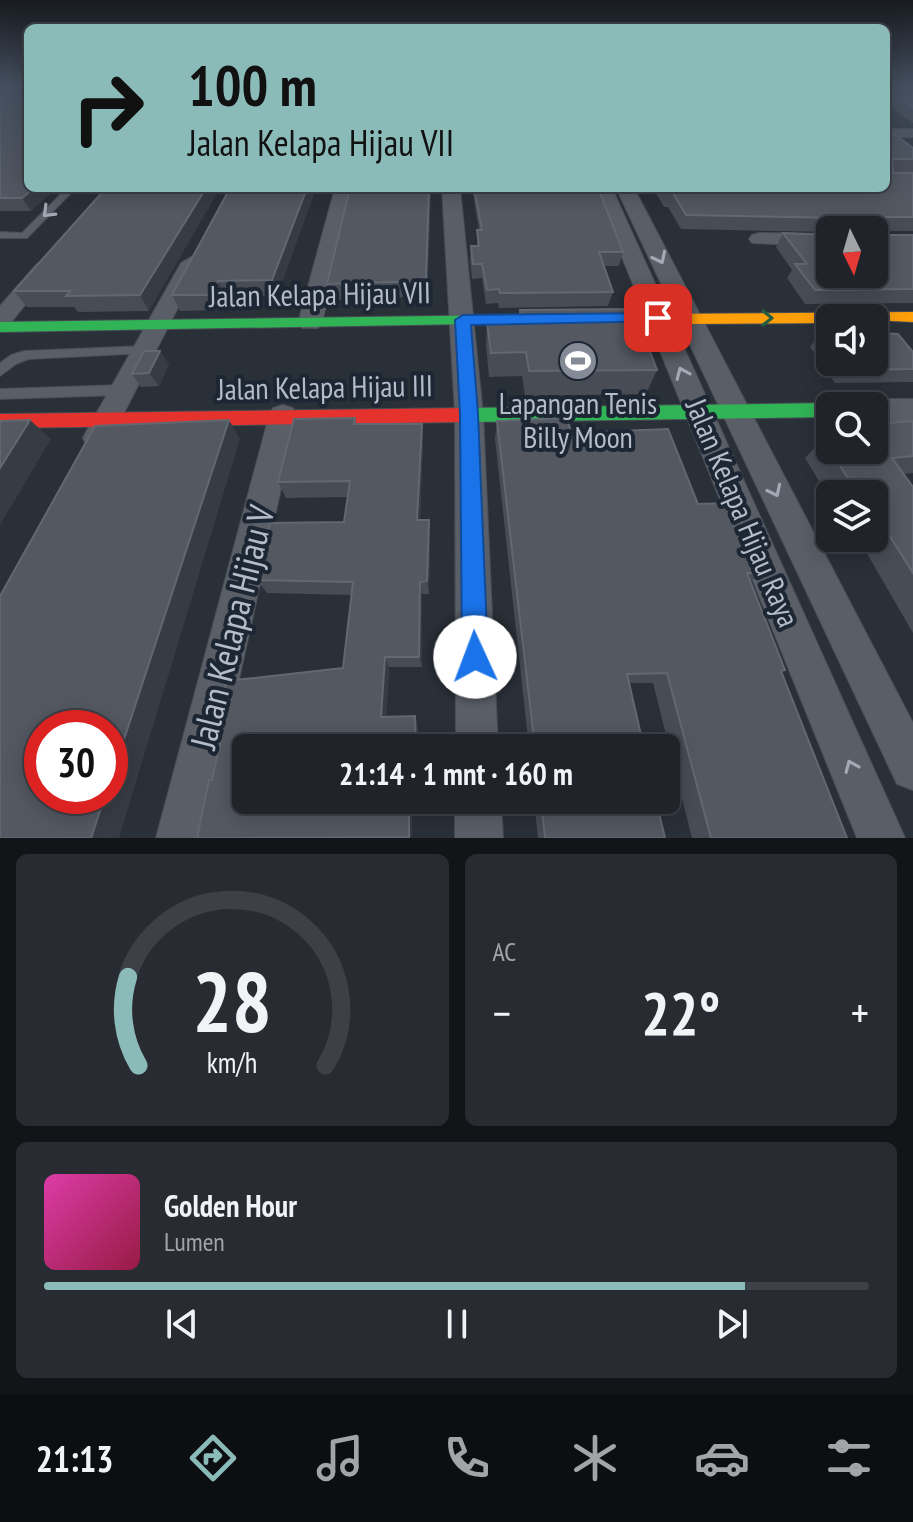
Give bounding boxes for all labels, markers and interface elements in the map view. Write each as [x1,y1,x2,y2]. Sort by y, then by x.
text: 100 m [188,49,317,121]
icon: right [56,56,160,160]
text: Jalan Kelapa Hijau VII [188,119,454,166]
one-way arrow [43,203,57,217]
north arrow [816,216,888,288]
map controls [816,216,888,552]
one-way arrow [650,249,665,264]
street label: Jalan Kelapa Hijau VII [208,272,431,315]
pin [624,284,692,352]
icon: arrive [636,296,680,340]
button: sound [816,304,888,376]
one-way arrow [761,309,774,327]
sports icon: Lapangan Tenis Billy Moon [557,340,599,382]
street label: Jalan Kelapa Hijau III [216,365,433,408]
one-way arrow [676,367,692,381]
place label: Lapangan Tenis Billy Moon [499,383,657,456]
street label: Jalan Kelapa Hijau Raya [677,391,809,632]
button: search [816,392,888,464]
button: layers [816,480,888,552]
one-way arrow [766,482,781,497]
street label: Jalan Kelapa Hijau V [178,500,285,754]
position arrow [433,615,517,699]
speed limit sign: 30 [24,710,128,814]
text: 21:14 · 1 mnt · 160 m [339,754,573,793]
one-way arrow [844,760,860,774]
text: AC [493,935,516,968]
text: 28 [192,947,272,1055]
text: 22° [641,974,720,1052]
text: − [493,984,511,1041]
text: + [851,984,869,1041]
text: km/h [207,1044,258,1081]
text: Golden Hour [164,1186,297,1225]
text: Lumen [164,1225,225,1258]
icon: previous [160,1302,204,1346]
icon: pause [435,1302,479,1346]
icon: next [710,1302,754,1346]
icon: directions [185,1430,241,1486]
icon: music [312,1430,368,1486]
icon: phone [439,1430,495,1486]
icon: climate [567,1430,623,1486]
icon: car [694,1430,750,1486]
icon: filters [821,1430,877,1486]
text: 21:13 [36,1435,114,1482]

